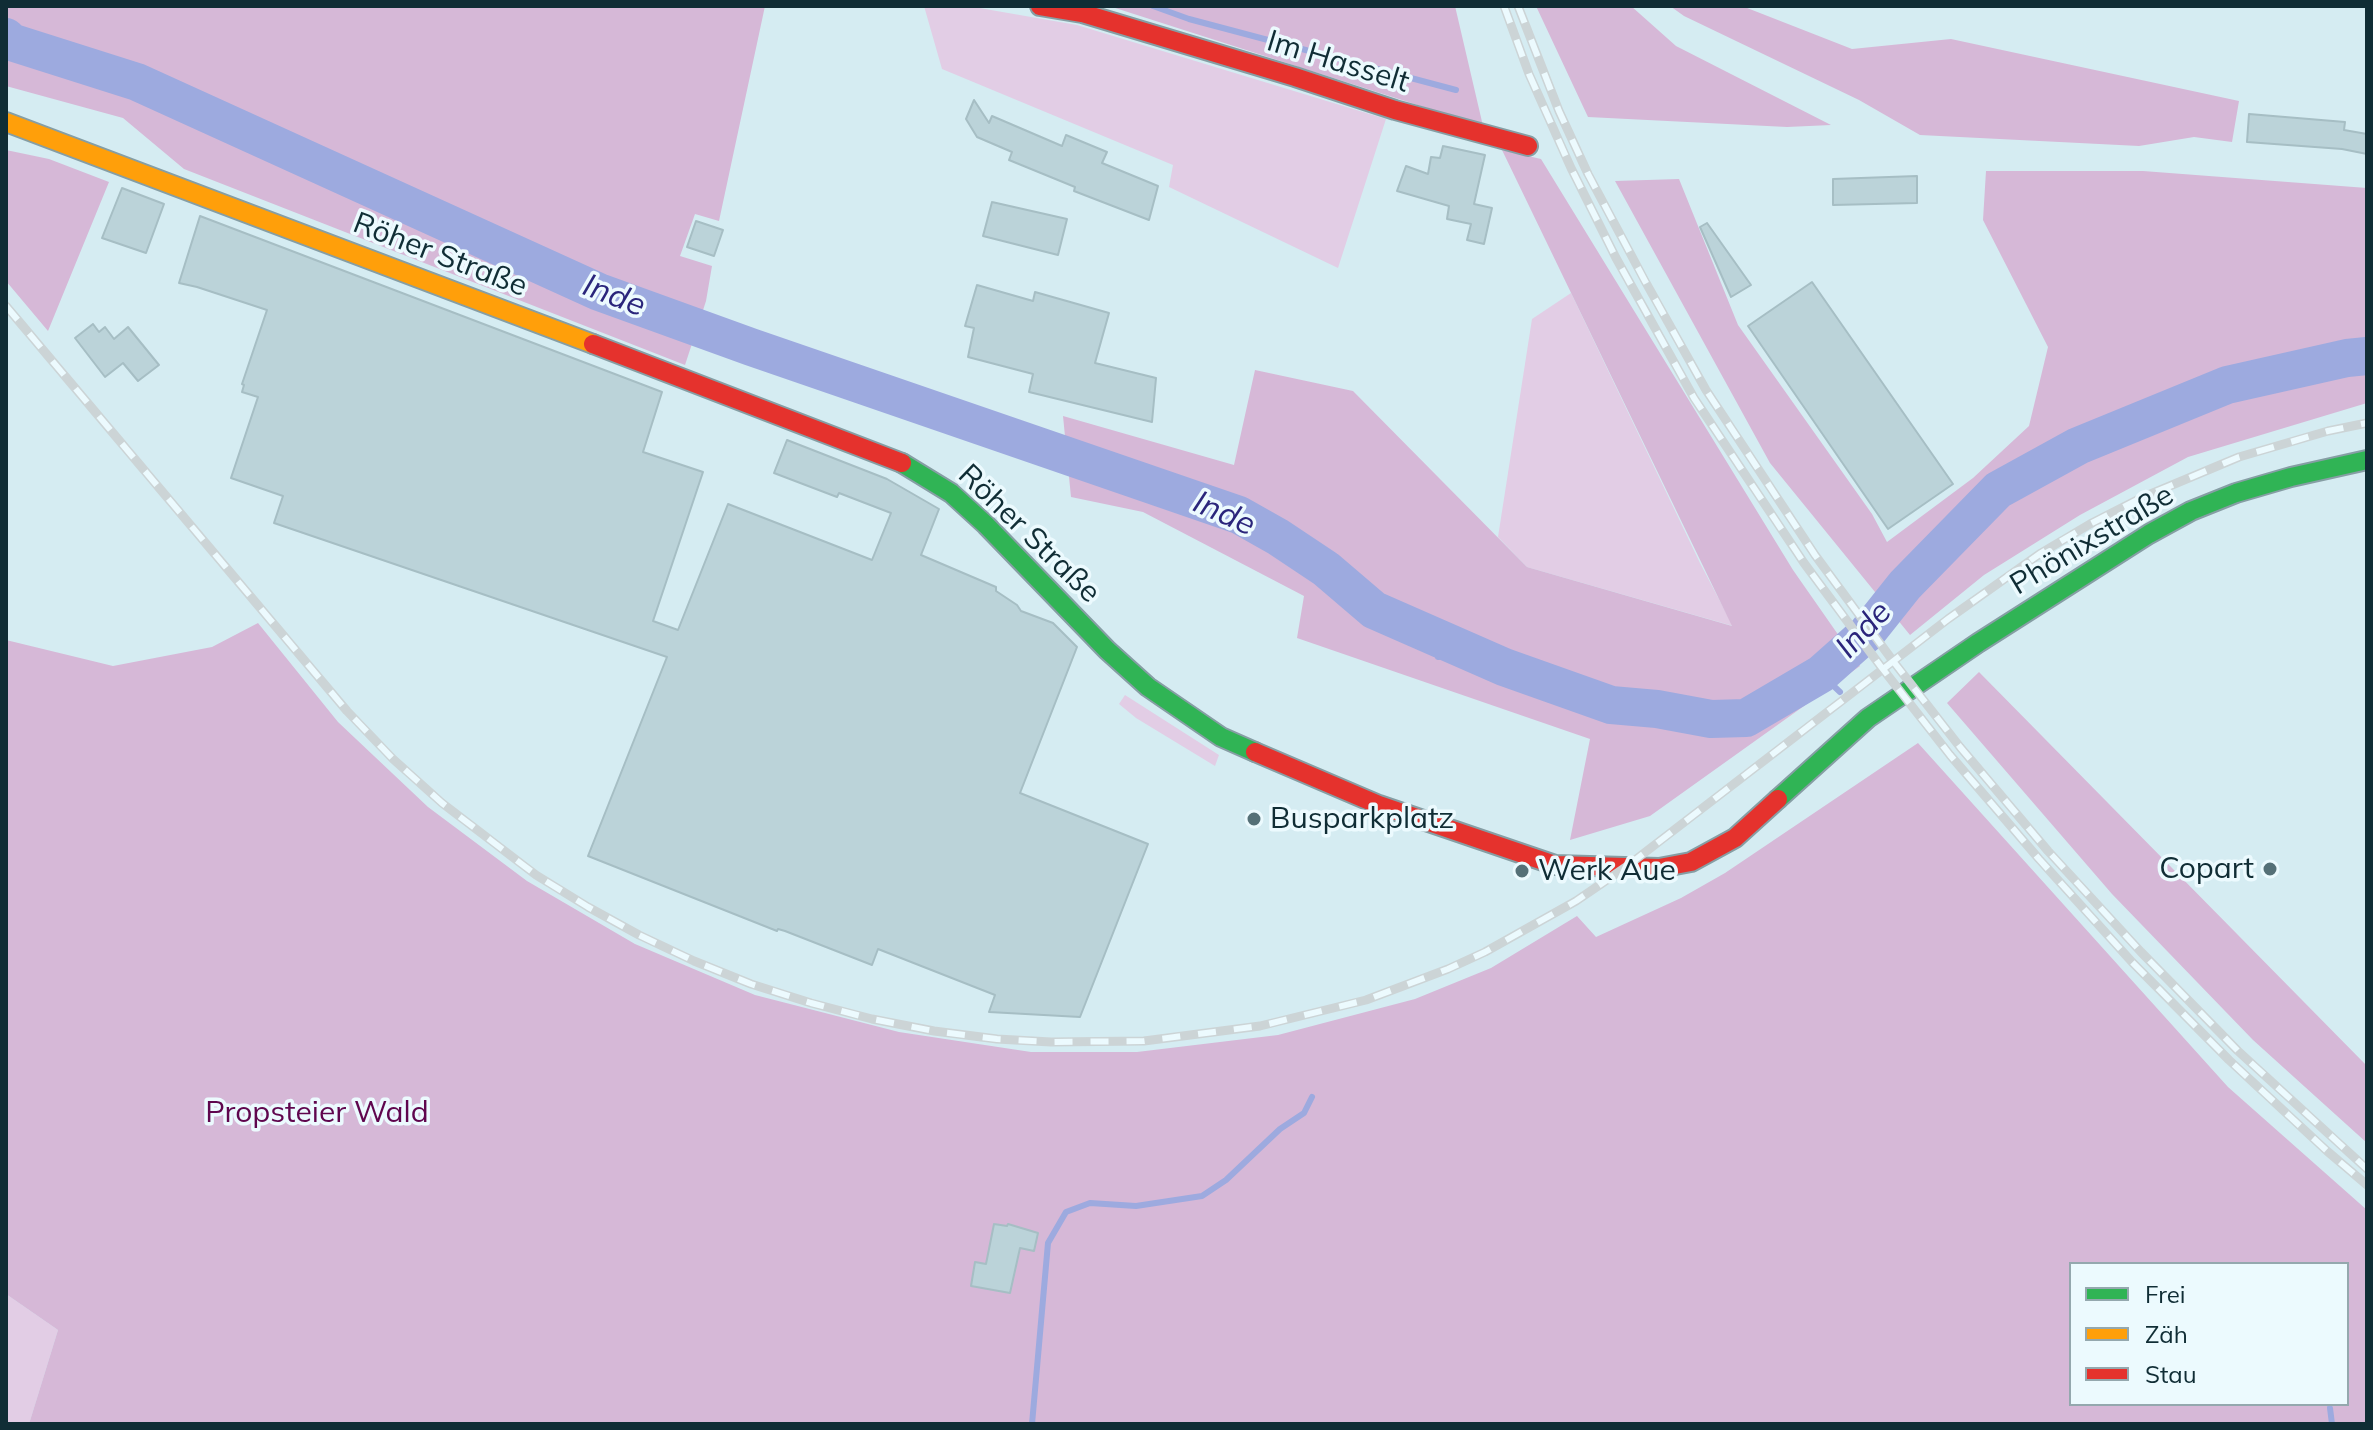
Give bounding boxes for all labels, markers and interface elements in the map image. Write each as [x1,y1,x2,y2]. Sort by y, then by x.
street label: Im Hasselt [1263,23,1413,101]
street label: Röher Straße [348,205,532,305]
water label: Inde [577,267,651,325]
street label: Röher Straße [951,457,1107,611]
street label: Phönixstraße [2004,477,2180,603]
water label: Inde [1187,484,1261,544]
water label: Inde [1828,594,1900,666]
place label: Busparkplatz [1270,801,1454,837]
marker: Busparkplatz [1245,810,1263,828]
place label: Copart [2159,851,2254,887]
place label: Werk Aue [1538,853,1676,889]
marker: Copart [2261,860,2279,878]
marker: Werk Aue [1513,862,1531,880]
park label: Propsteier Wald [205,1095,429,1131]
legend [2069,1262,2349,1406]
text: Frei [2145,1279,2186,1309]
text: Zäh [2145,1319,2188,1349]
text: Stau [2145,1359,2197,1389]

